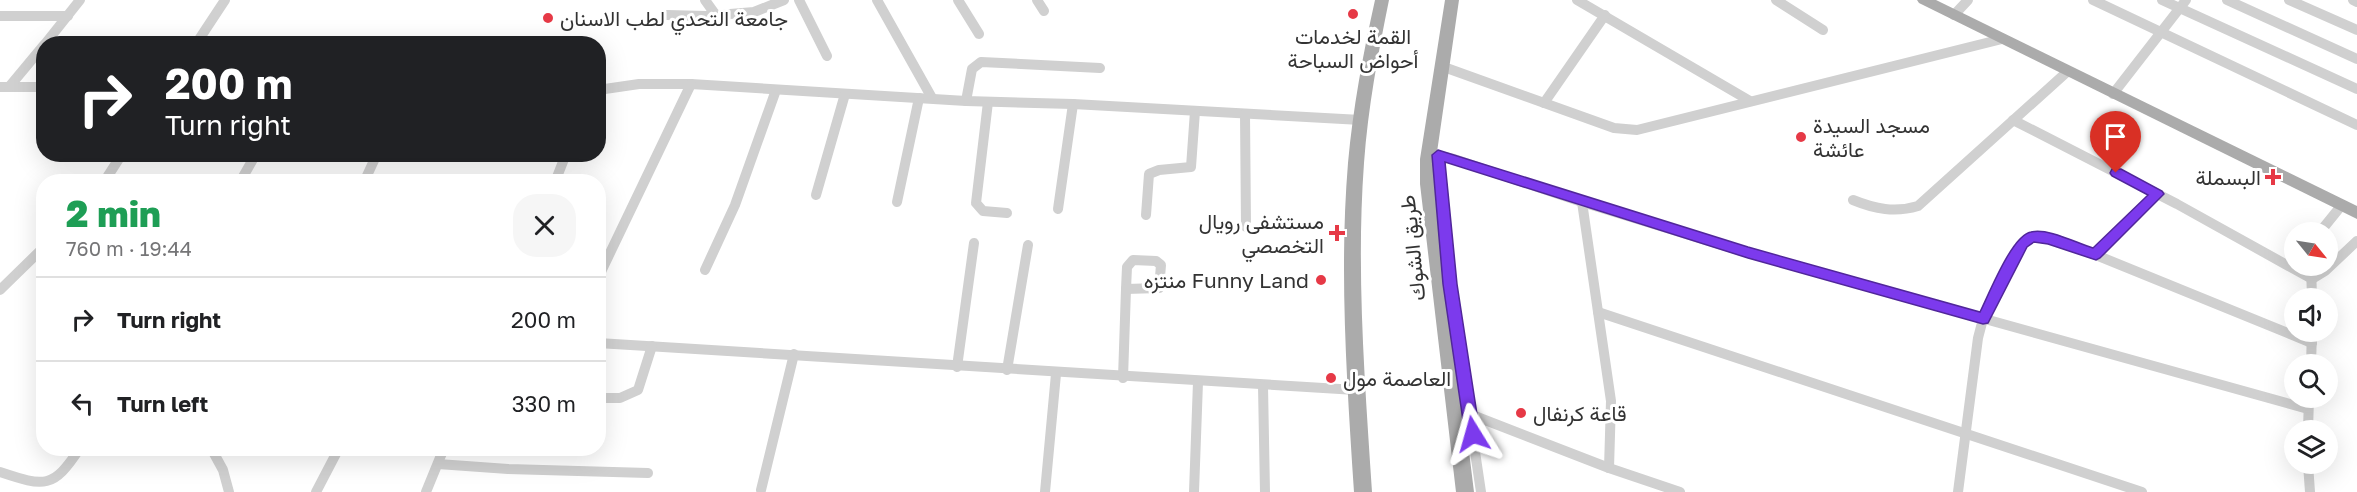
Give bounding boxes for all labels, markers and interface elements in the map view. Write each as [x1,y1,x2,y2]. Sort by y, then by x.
place label: جامعة التحدي لطب الاسنان [560,5,788,36]
marker: القمة لخدمات أحواض السباحة [1346,7,1360,21]
marker: جامعة التحدي لطب الاسنان [541,11,555,25]
place label: القمة لخدمات أحواض السباحة [1288,23,1419,74]
text: 200 m [165,58,292,108]
icon: right [66,60,144,138]
text: Turn right [165,109,291,141]
pin [2090,111,2141,173]
place label: مسجد السيدة عائشة [1813,112,1930,162]
icon: arrive [2099,120,2132,153]
marker: مسجد السيدة عائشة [1794,130,1808,144]
place label: البسملة [2195,164,2261,190]
marker: البسملة [2266,170,2280,184]
text: 2 min [66,192,161,235]
button: close [513,194,576,257]
street label: طريق الشوك [1394,194,1431,302]
place label: مستشفى رويال التخصصي [1199,208,1324,263]
north arrow [2284,222,2338,276]
map controls [2284,222,2338,474]
marker: مستشفى رويال التخصصي [1328,224,1346,242]
text: 760 m · 19:44 [66,236,192,260]
place label: منتزه Funny Land [1144,267,1309,294]
marker: منتزه Funny Land [1314,273,1328,287]
button: sound [2284,288,2338,342]
icon: right [66,303,99,336]
text: Turn right [117,306,221,333]
text: 200 m [511,306,576,333]
button: search [2284,354,2338,408]
place label: العاصمة مول [1343,365,1451,392]
marker: العاصمة مول [1324,371,1338,385]
icon: left [66,387,99,420]
text: Turn left [117,390,208,417]
text: 330 m [512,390,576,417]
place label: قاعة كرنفال [1533,400,1627,427]
position arrow [1441,402,1505,466]
marker: قاعة كرنفال [1514,406,1528,420]
button: layers [2284,420,2338,474]

